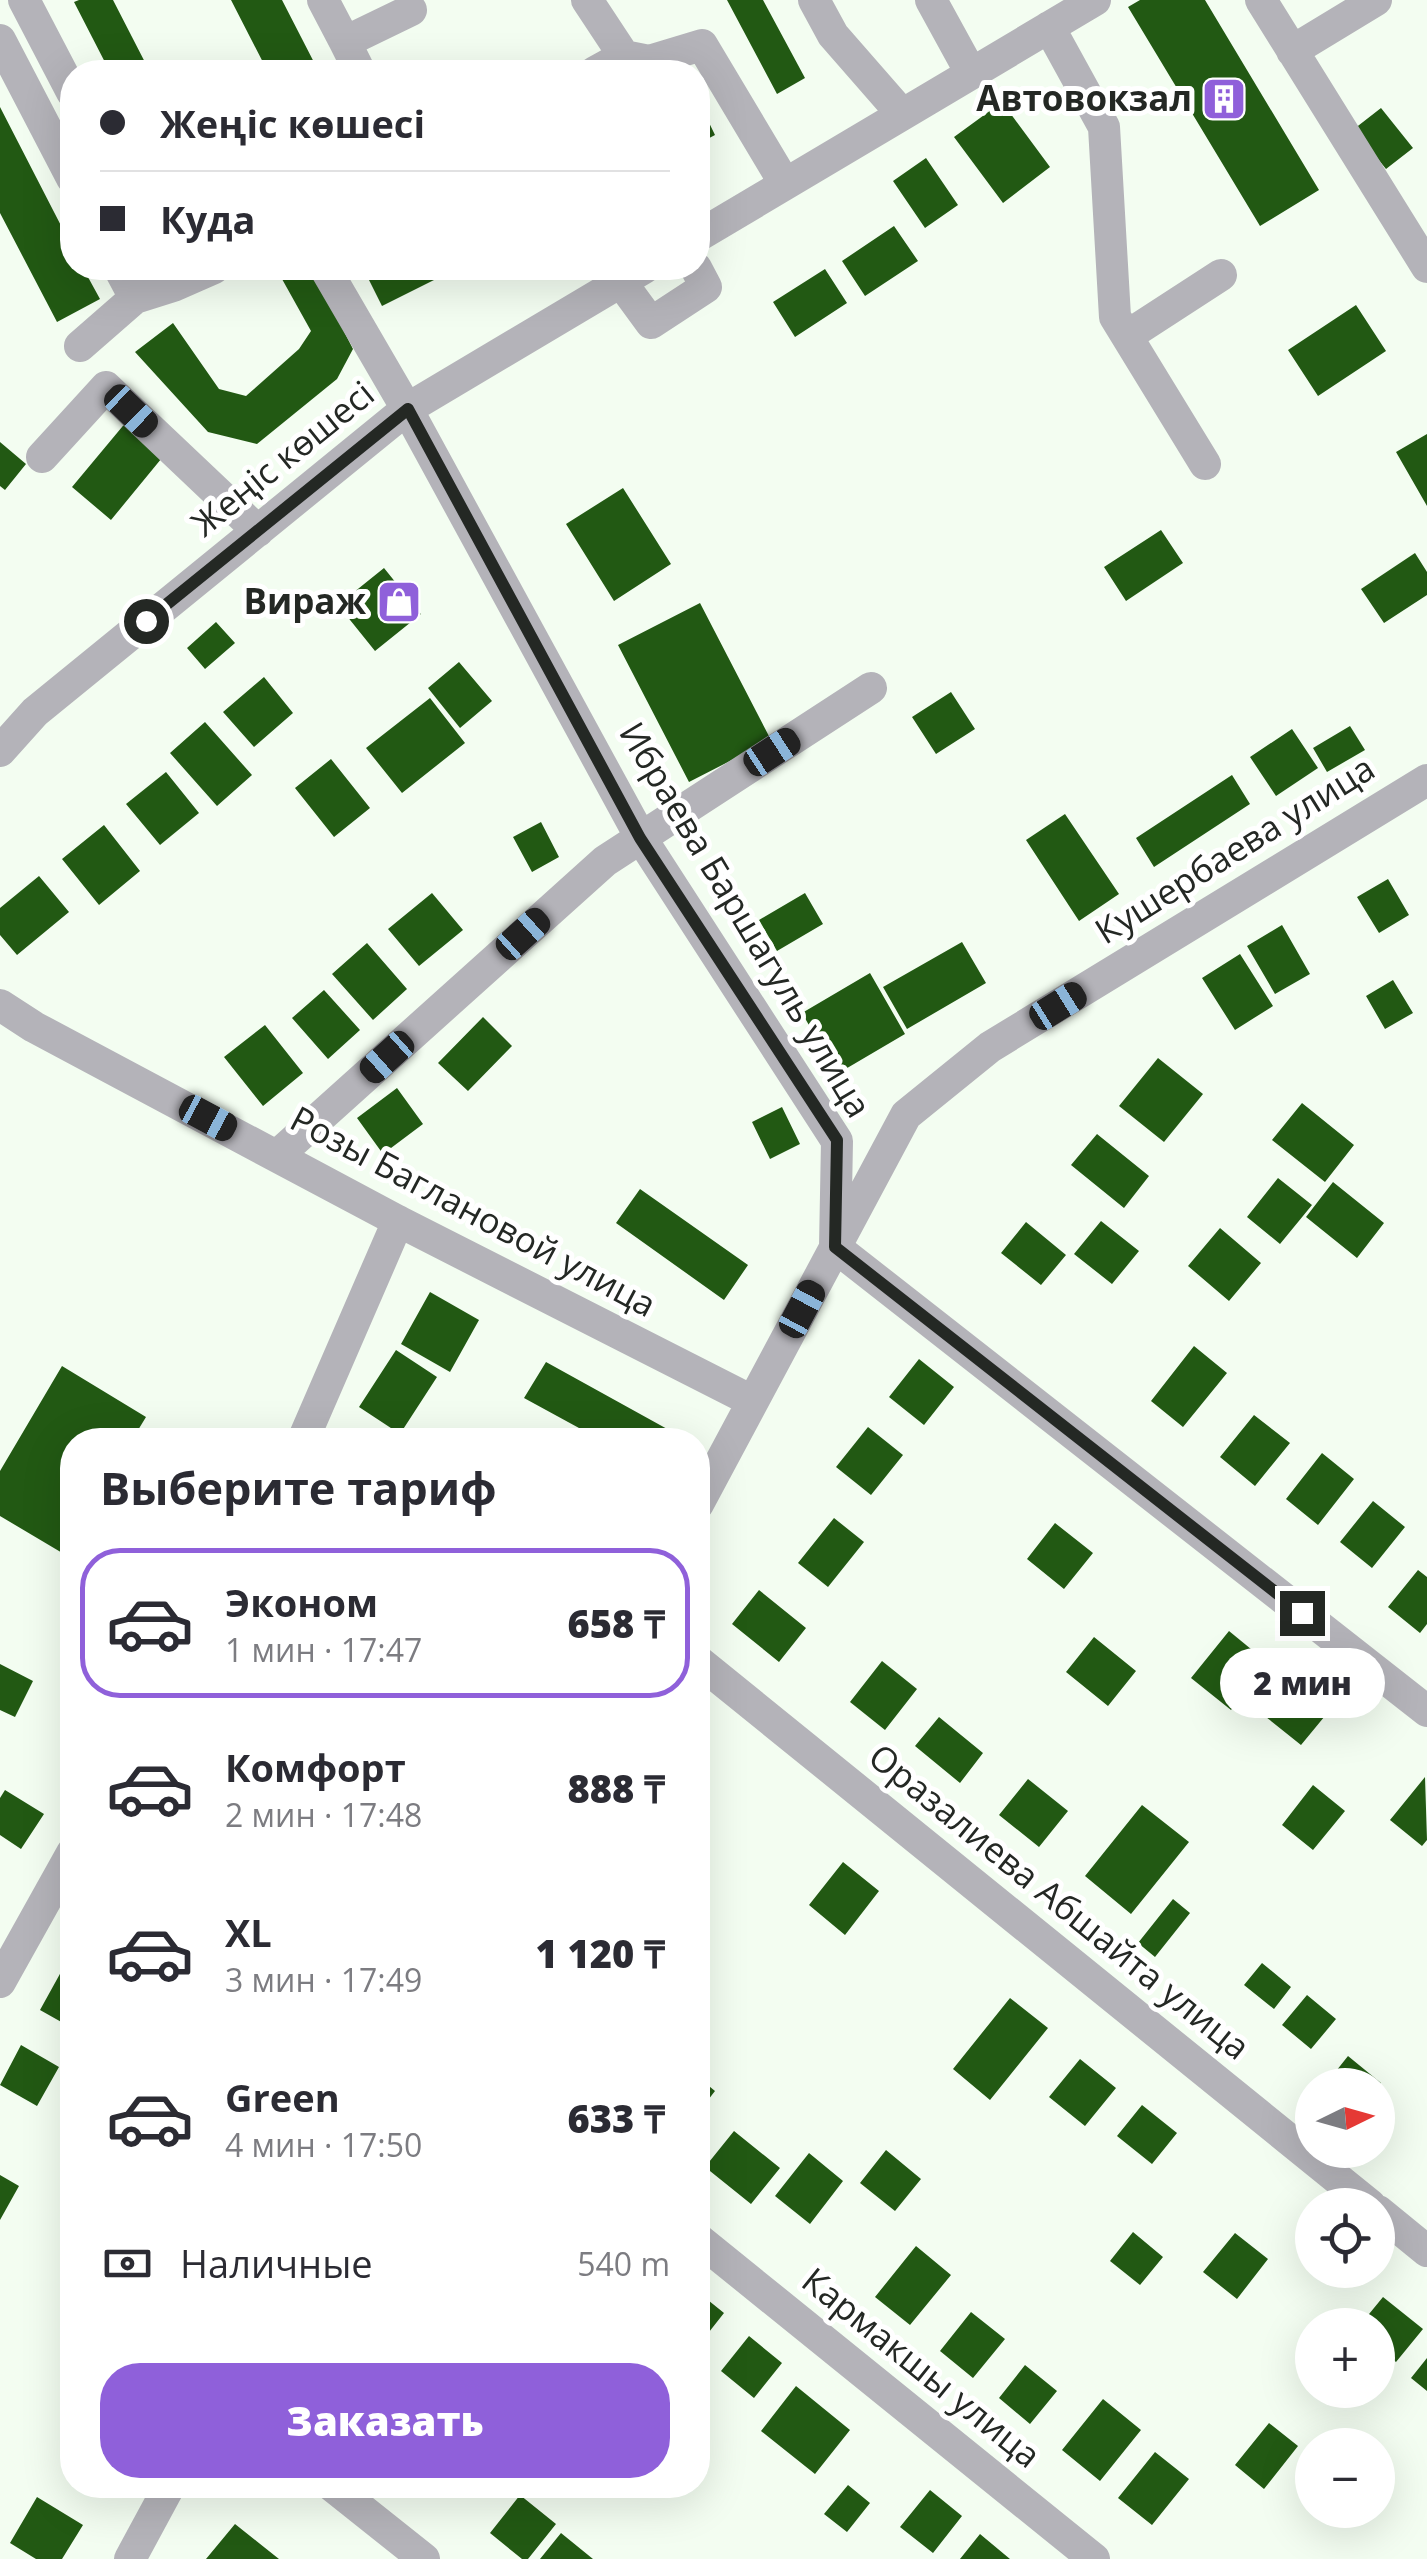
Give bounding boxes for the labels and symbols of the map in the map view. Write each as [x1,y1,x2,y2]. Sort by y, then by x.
place label: Автовокзал [976,74,1192,121]
building icon: Автовокзал [1201,76,1247,122]
street label: Жеңіс көшесі [181,370,383,546]
car [99,379,163,443]
place label: Вираж [243,577,366,624]
shop icon: Вираж [376,579,422,625]
route start [124,599,169,644]
street label: Ибраева Баршагуль улица [609,713,883,1125]
car [739,723,805,781]
street label: Кушербаева улица [1086,744,1383,954]
car [491,903,555,965]
car [1025,977,1091,1035]
car [355,1026,419,1088]
car [174,1091,242,1145]
street label: Розы Баглановой улица [283,1094,665,1327]
car [775,1275,829,1343]
route end [1280,1591,1325,1636]
callout: 2 мин [1220,1648,1384,1718]
street label: Оразалиева Абшайта улица [860,1732,1260,2069]
north arrow [1295,2068,1395,2168]
street label: Кармакшы улица [793,2256,1051,2478]

